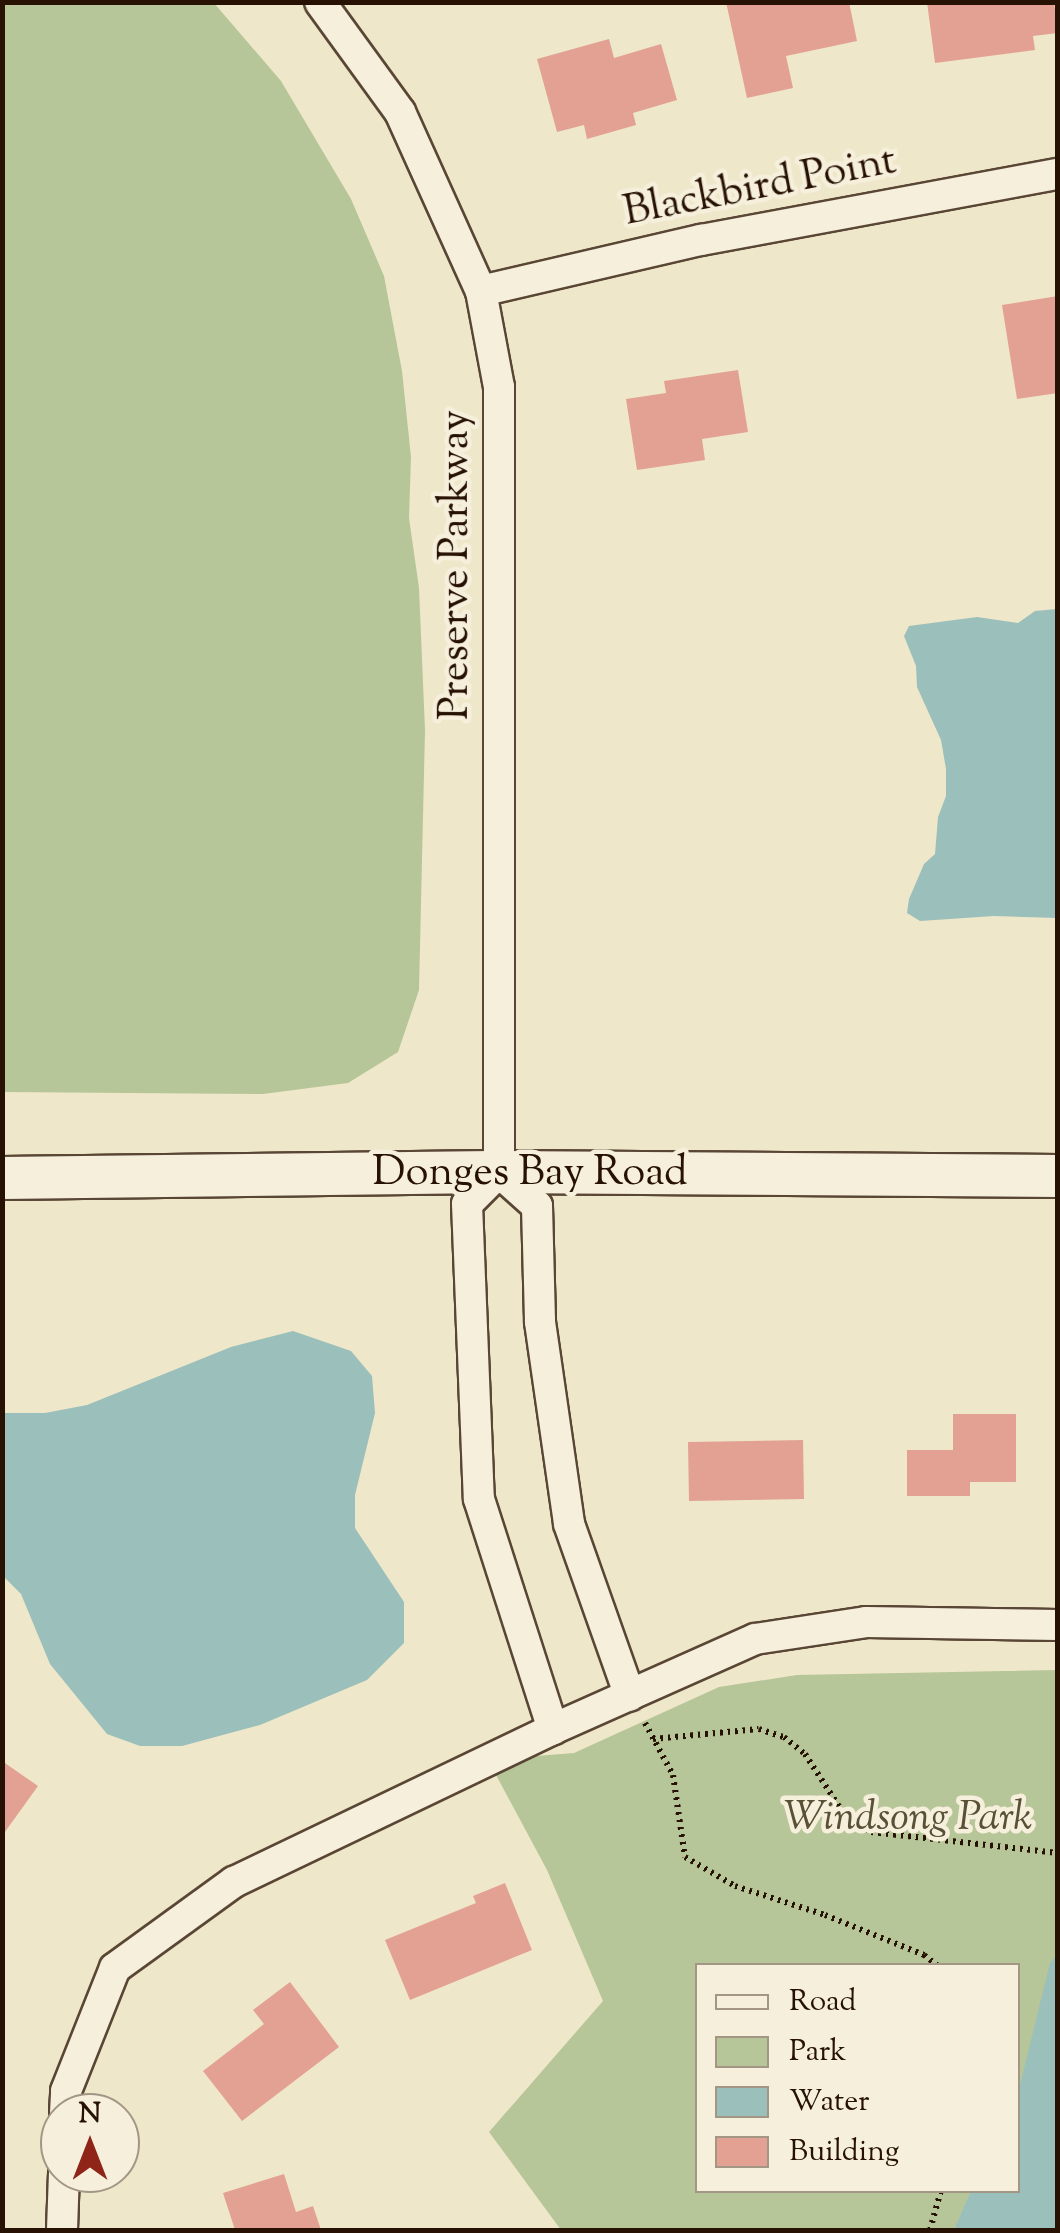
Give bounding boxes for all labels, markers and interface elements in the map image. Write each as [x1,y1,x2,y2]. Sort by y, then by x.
street label: Blackbird Point [619,137,901,239]
street label: Preserve Parkway [432,410,482,720]
street label: Donges Bay Road [372,1149,688,1199]
park label: Windsong Park [784,1794,1032,1844]
legend [695,1963,1020,2193]
text: Road [789,1981,856,2024]
text: Park [789,2031,846,2074]
text: Water [789,2081,870,2124]
north arrow [40,2093,140,2193]
text: N [79,2095,101,2135]
text: Building [789,2131,899,2174]

